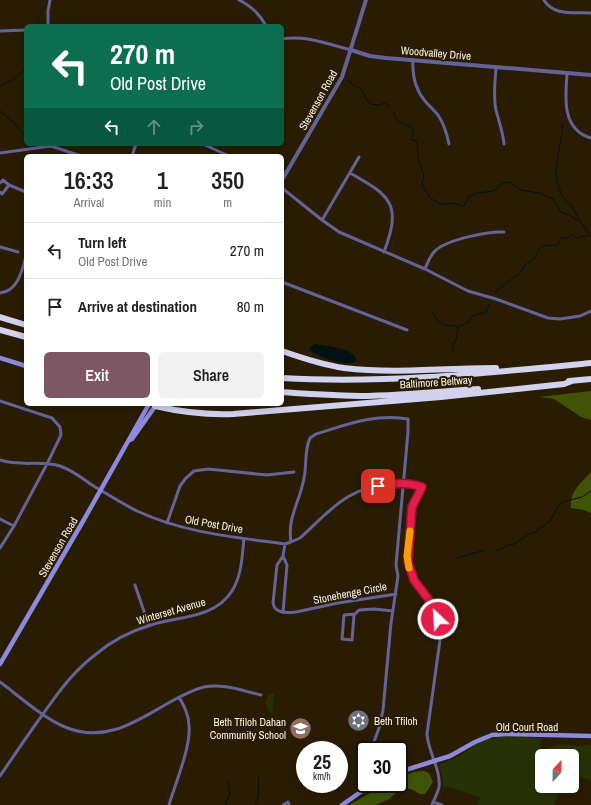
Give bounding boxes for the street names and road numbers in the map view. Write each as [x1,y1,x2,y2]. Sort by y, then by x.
street label: Woodvalley Drive [400,43,472,63]
street label: Stevenson Road [296,67,340,133]
street label: Baltimore Beltway [399,372,473,392]
street label: Old Post Drive [184,512,244,536]
street label: Stevenson Road [35,515,81,579]
street label: Stonehenge Circle [312,579,388,607]
street label: Winterset Avenue [135,594,207,628]
street label: Old Court Road [496,720,558,734]

